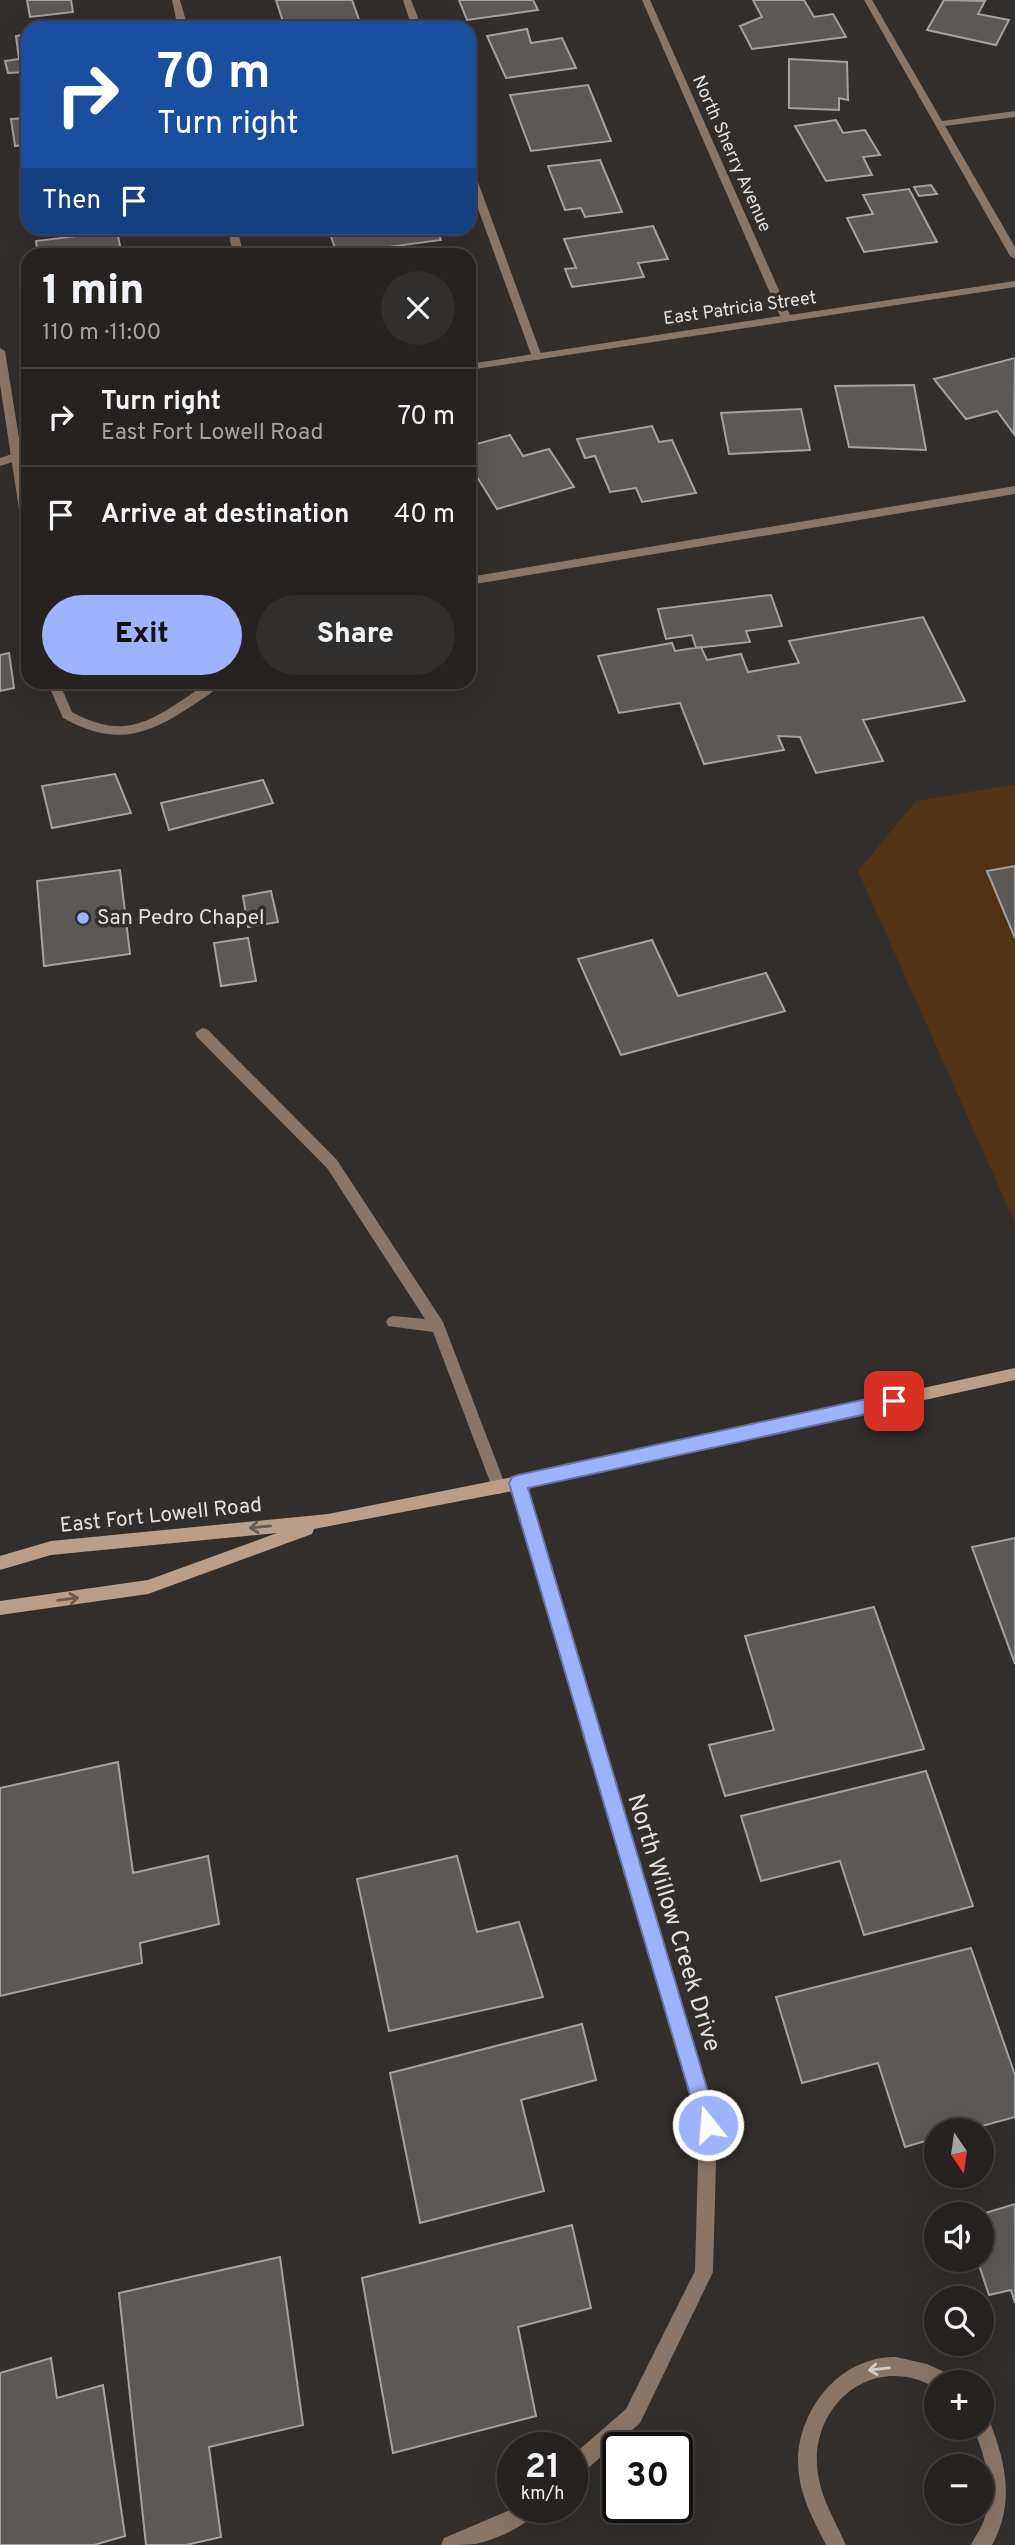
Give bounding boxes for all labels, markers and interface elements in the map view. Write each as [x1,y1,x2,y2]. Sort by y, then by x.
text: 70 m [157,44,271,106]
icon: right [42,49,133,140]
street label: North Sherry Avenue [686,72,776,236]
text: Turn right [157,105,299,145]
icon: arrive [115,182,153,220]
text: Then [42,185,101,218]
text: 1 min [42,266,145,319]
button: close [381,271,455,345]
street label: East Patricia Street [662,287,818,331]
text: 110 m · 11:00 [42,319,161,348]
text: Turn right [101,386,221,419]
icon: right [42,398,80,436]
text: 70 m [397,401,455,434]
text: East Fort Lowell Road [101,419,323,448]
icon: arrive [42,496,80,534]
text: Arrive at destination [101,499,349,532]
text: 40 m [394,499,455,532]
button: Exit [42,595,242,675]
button: Share [256,595,455,675]
place label: San Pedro Chapel [97,905,265,932]
marker: San Pedro Chapel [75,910,91,926]
pin [864,1371,924,1431]
icon: arrive [875,1382,913,1420]
street label: East Fort Lowell Road [59,1492,263,1540]
one-way arrow [249,1521,271,1534]
one-way arrow [56,1592,78,1605]
street label: North Willow Creek Drive [620,1791,726,2055]
position arrow [671,2088,745,2162]
north arrow [924,2118,994,2188]
map controls [924,2118,994,2524]
button: sound [924,2202,994,2272]
button: search [924,2286,994,2356]
one-way arrow [868,2363,891,2376]
button: + [924,2370,994,2440]
speed limit sign: 30 [602,2432,693,2523]
text: 21 [525,2446,560,2490]
button: − [924,2454,994,2524]
text: km/h [521,2483,564,2506]

